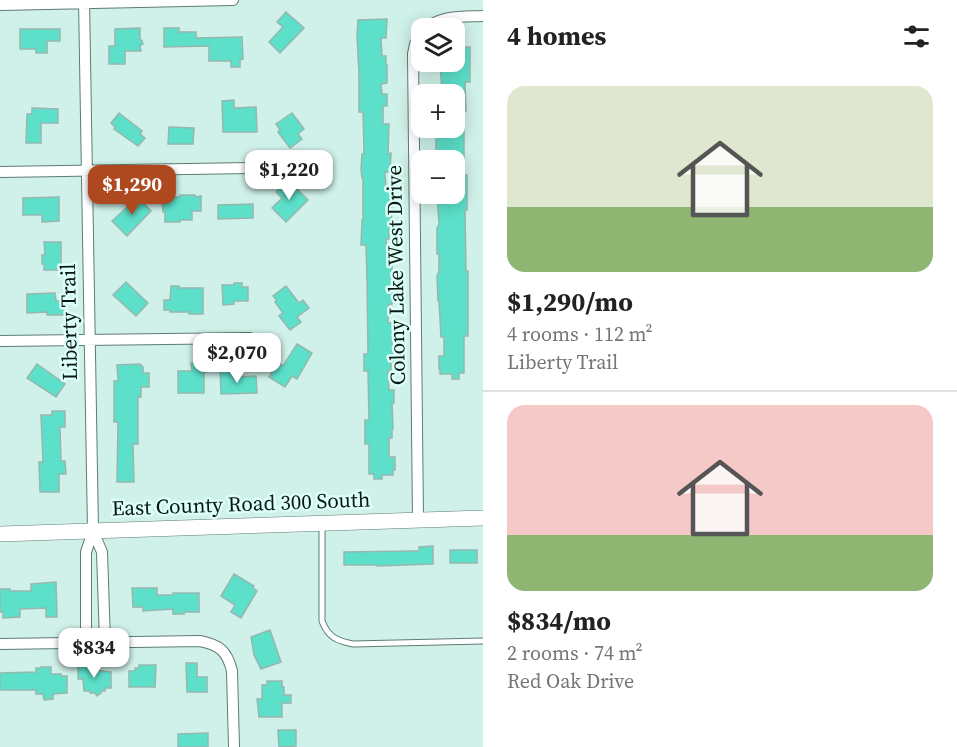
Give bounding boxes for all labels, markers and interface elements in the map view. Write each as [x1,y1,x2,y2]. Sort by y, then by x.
map controls [411,18,465,204]
button: layers [411,18,465,72]
text: 4 homes [507,18,606,54]
icon: filters [900,20,933,53]
button: + [411,84,465,138]
icon: home [666,125,774,233]
pin: $1,220 [240,150,338,201]
button: − [411,150,465,204]
text: $1,220 [259,155,319,183]
pin: $1,290 [83,165,181,216]
street label: Colony Lake West Drive [379,165,412,385]
text: $1,290 [102,170,162,198]
street label: Liberty Trail [53,263,84,381]
text: $1,290/mo [507,284,633,320]
text: 4 rooms · 112 m² [507,320,653,348]
pin: $2,070 [188,333,286,384]
text: $2,070 [207,338,267,366]
text: Liberty Trail [507,348,618,376]
icon: home [666,444,774,552]
street label: East County Road 300 South [111,484,371,523]
text: $834/mo [507,603,611,639]
pin: $834 [58,628,130,679]
text: $834 [72,633,116,661]
text: 2 rooms · 74 m² [507,639,643,667]
text: Red Oak Drive [507,667,634,695]

